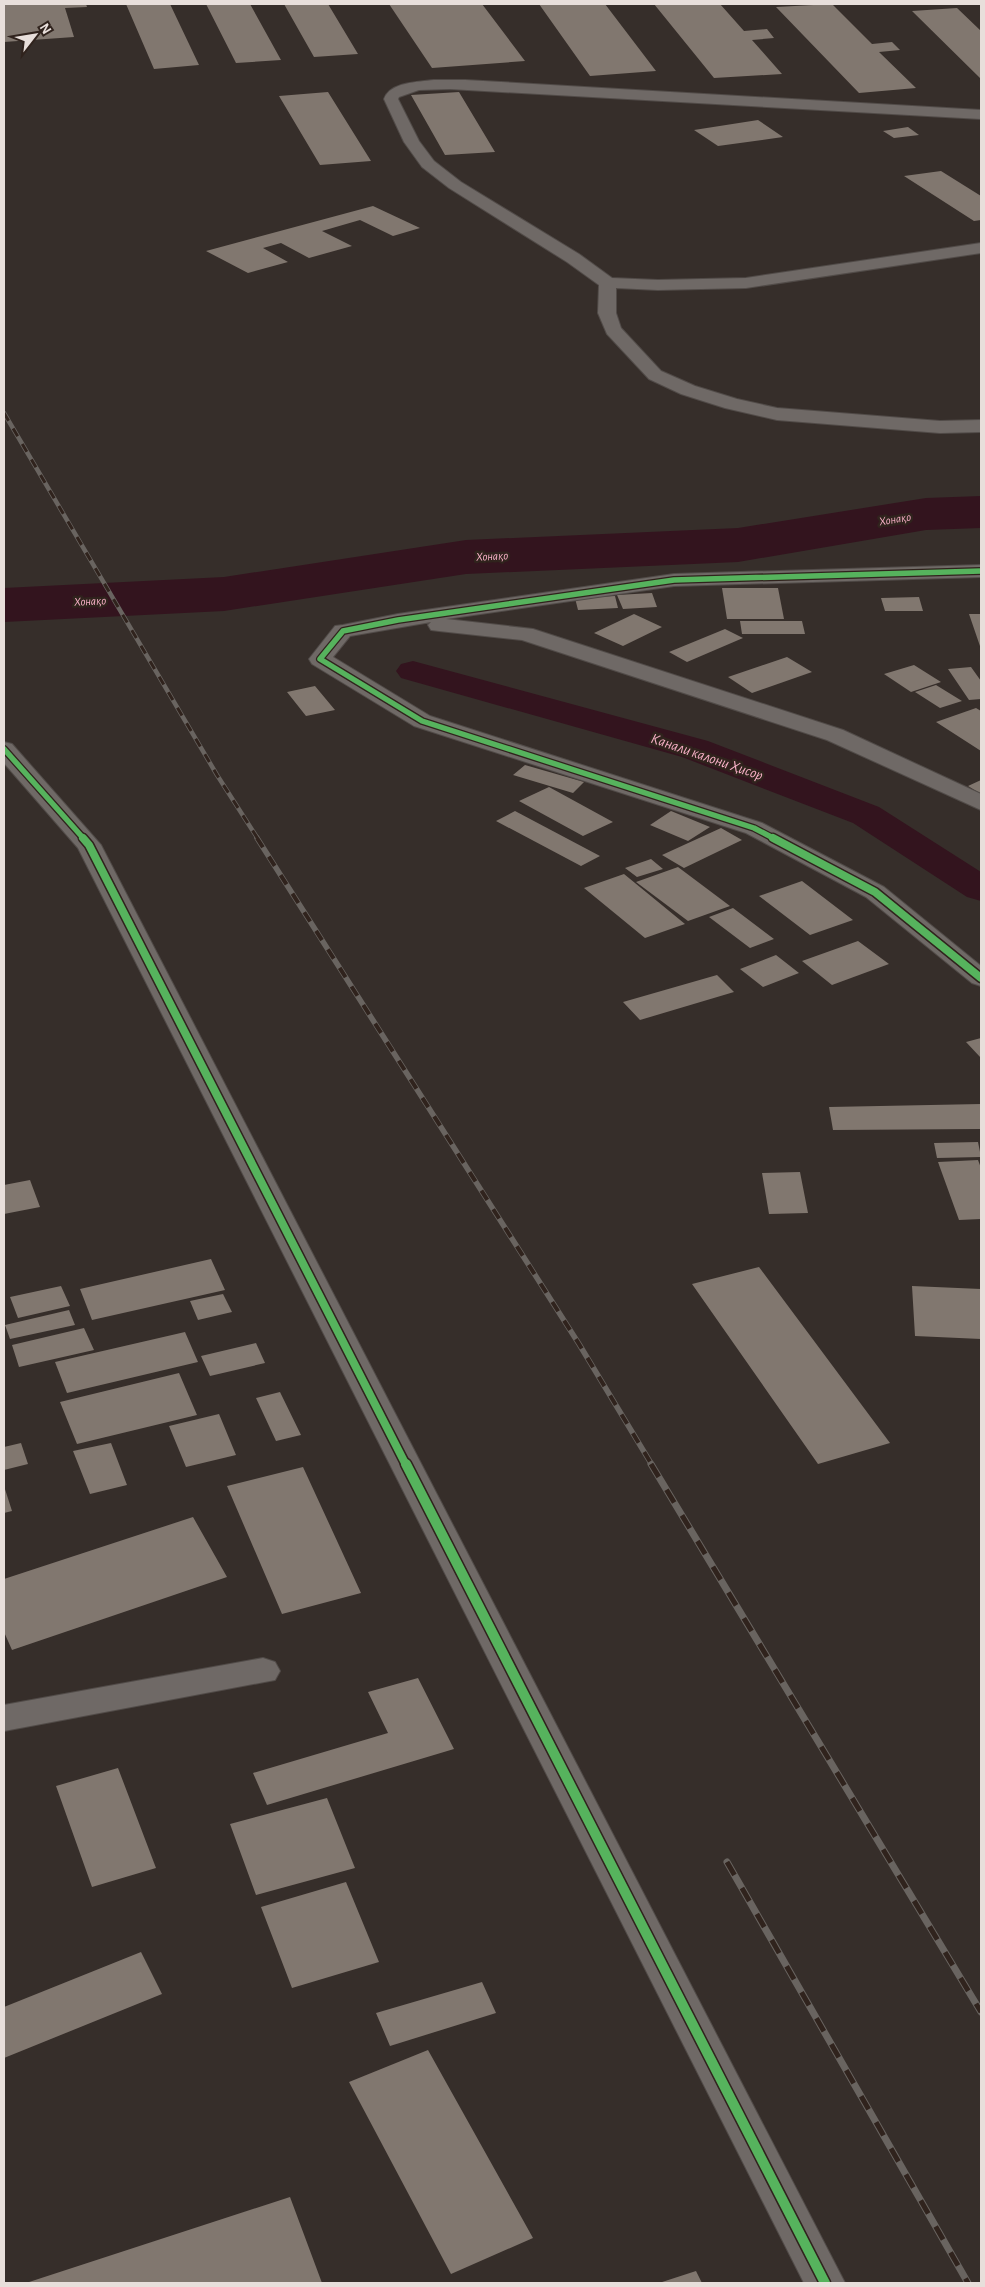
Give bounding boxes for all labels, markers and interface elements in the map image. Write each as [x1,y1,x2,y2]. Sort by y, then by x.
north arrow [10,10,60,60]
text: N [37,21,54,37]
water label: Хонақо [878,511,912,528]
water label: Хонақо [476,549,509,564]
water label: Хонақо [74,594,107,609]
water label: Канали калони Ҳисор [649,731,765,783]

